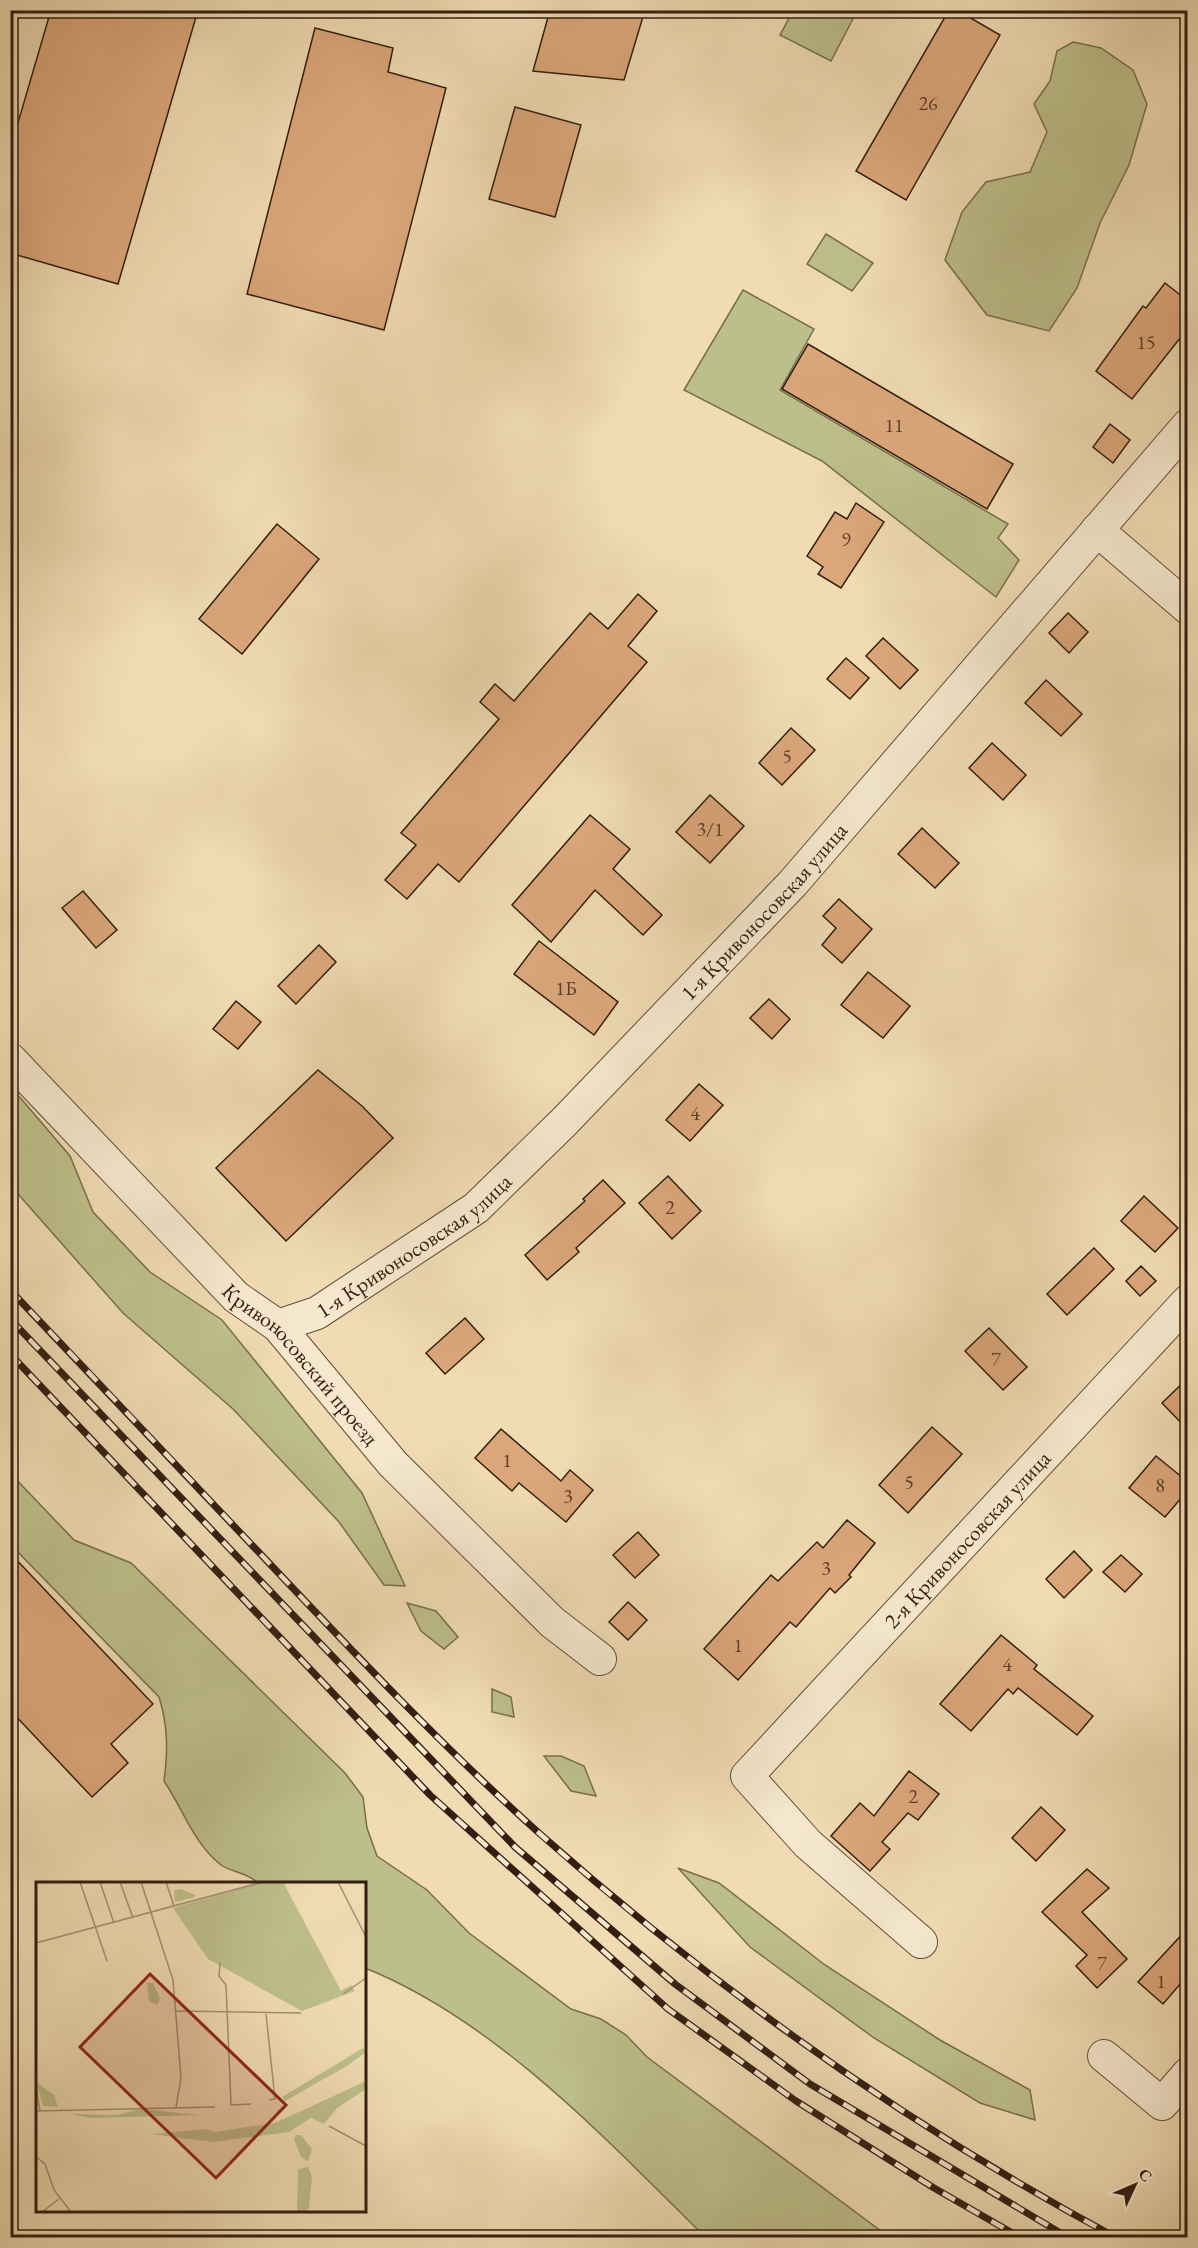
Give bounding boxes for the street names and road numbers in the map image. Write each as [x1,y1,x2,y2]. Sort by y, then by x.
street label: 1-я Кривоносовская улица [674,816,854,1007]
street label: 1-я Кривоносовская улица [310,1167,518,1325]
street label: Кривоносовский проезд [215,1277,385,1451]
street label: 2-я Кривоносовская улица [877,1444,1057,1635]

